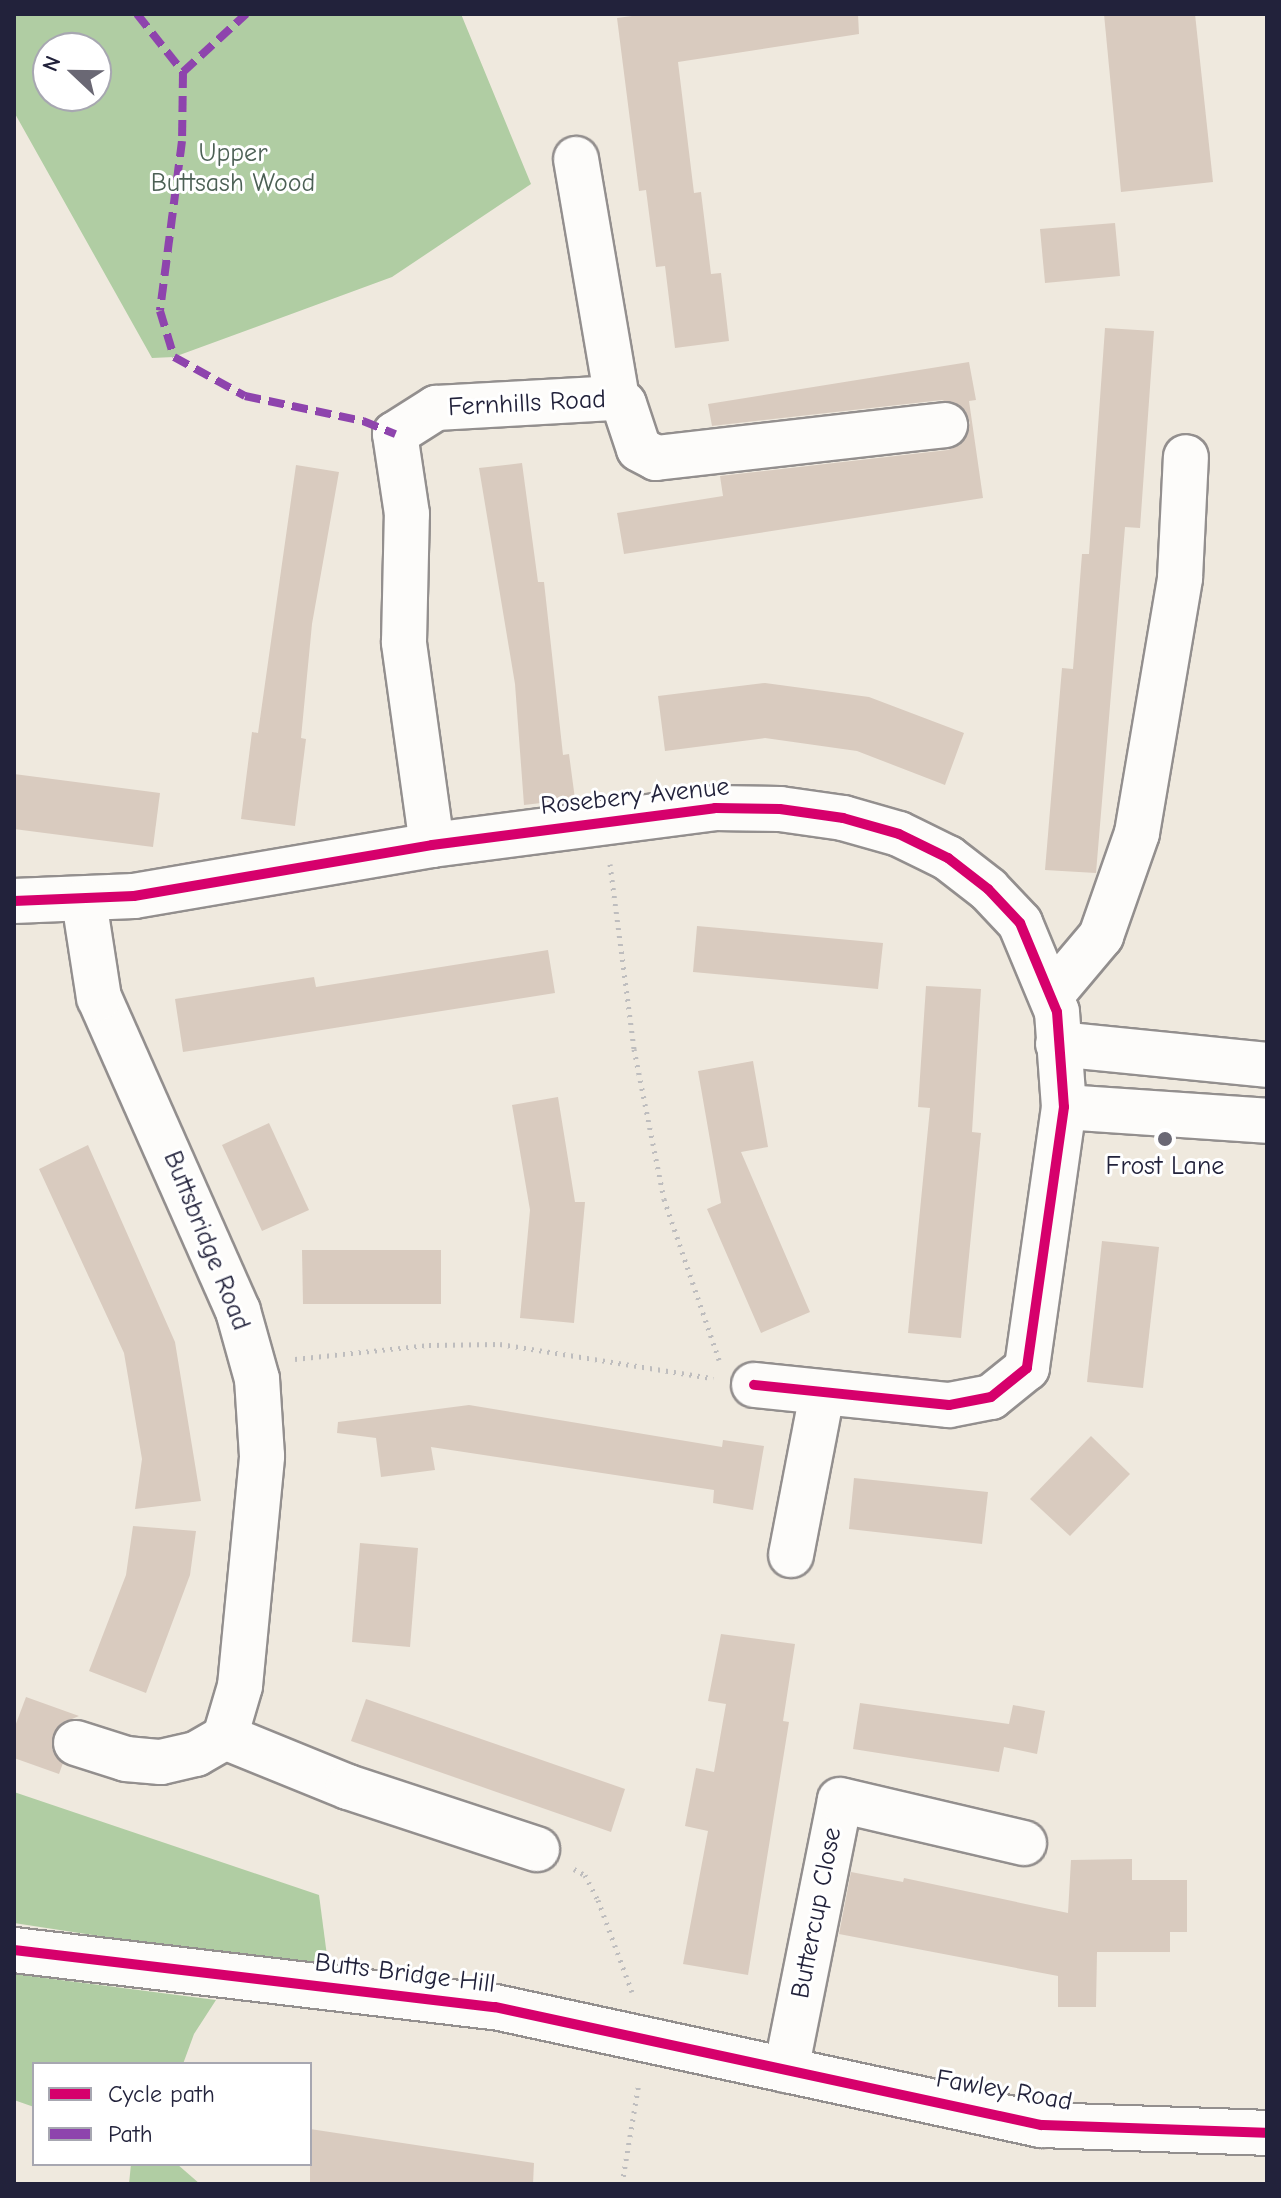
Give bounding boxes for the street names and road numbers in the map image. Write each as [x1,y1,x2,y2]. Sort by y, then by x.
street label: Fernhills Road [447,384,607,424]
street label: Rosebery Avenue [539,772,731,822]
street label: Buttsbridge Road [156,1147,256,1335]
street label: Buttercup Close [785,1825,849,2001]
street label: Butts Bridge Hill [313,1947,497,2001]
street label: Fawley Road [934,2064,1074,2118]

